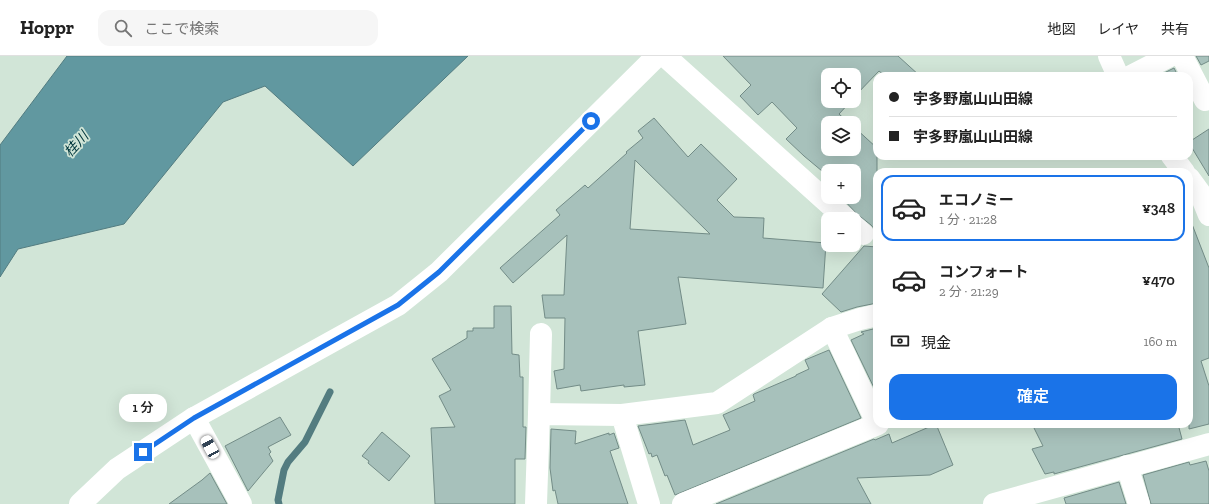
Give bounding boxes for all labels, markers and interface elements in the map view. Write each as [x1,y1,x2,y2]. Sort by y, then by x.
search box [98,10,378,46]
text: Hoppr [20,16,74,39]
icon: search [112,17,134,39]
text: ここで検索 [144,20,219,38]
text: 地図 [1047,21,1075,38]
text: レイヤ [1097,21,1139,38]
text: 共有 [1161,21,1189,38]
map controls [821,68,861,252]
button: locate [821,68,861,108]
text: 宇多野嵐山山田線 [913,90,1033,108]
route start [582,112,600,130]
button: layers [821,116,861,156]
water label: 桂川 [61,127,93,160]
text: 宇多野嵐山山田線 [913,128,1033,146]
button: + [821,164,861,204]
icon: car [891,190,927,226]
text: エコノミー [939,191,1014,209]
text: ¥348 [1142,199,1175,217]
button: − [821,212,861,252]
text: 1 分 · 21:28 [939,212,997,227]
icon: car [891,262,927,298]
text: コンフォート [939,263,1029,281]
text: ¥470 [1142,271,1175,289]
text: 2 分 · 21:29 [939,284,999,299]
icon: cash [889,330,911,352]
text: 現金 [921,334,951,352]
text: 160 m [1143,334,1177,349]
button: 確定 [889,374,1177,420]
callout: 1 分 [119,394,167,422]
text: 1 分 [133,400,153,415]
car [199,434,221,460]
route end [134,443,152,461]

